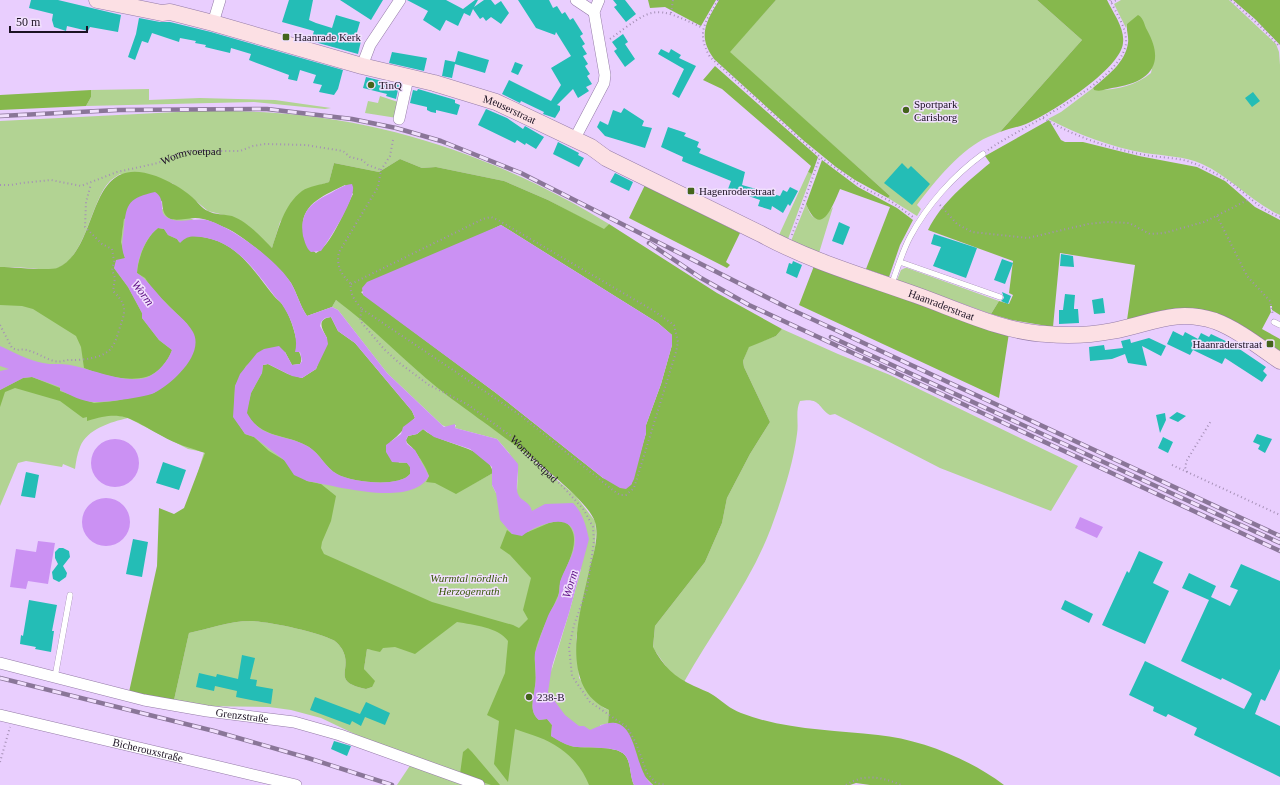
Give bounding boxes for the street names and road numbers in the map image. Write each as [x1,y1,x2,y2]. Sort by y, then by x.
street label: Meuserstraat [482,92,538,126]
street label: Wormvoetpad [159,145,222,167]
street label: Haanraderstraat [907,287,976,323]
street label: Wormvoetpad [508,433,561,485]
street label: Grenzstraße [215,706,269,725]
street label: Bicherouxstraße [111,736,185,764]

